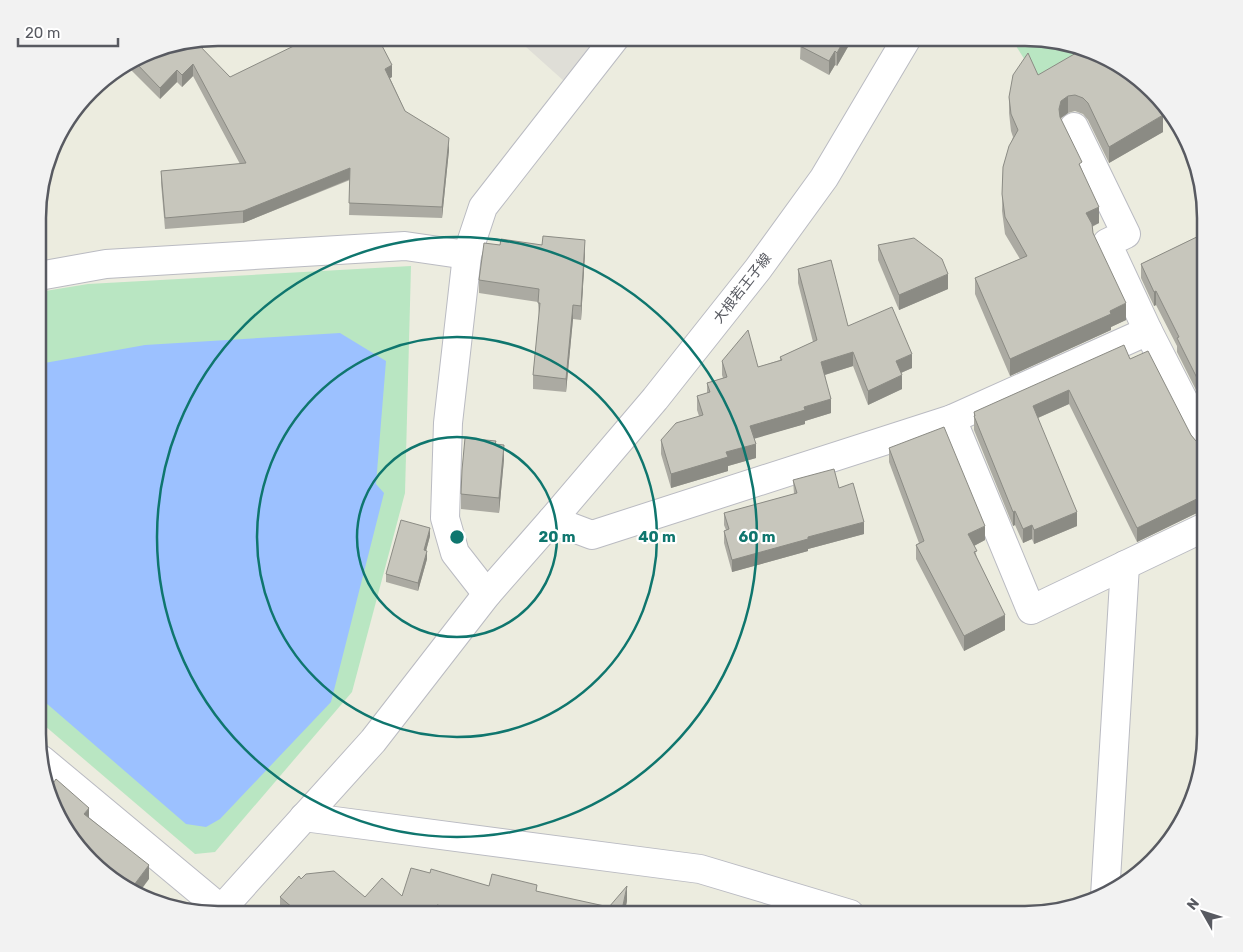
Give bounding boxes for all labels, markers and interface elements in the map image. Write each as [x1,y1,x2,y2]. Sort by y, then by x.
scale bar [18,15,118,47]
text: 20 m [25,24,60,42]
street label: 大根若王子線 [710,250,775,327]
centre of rings [448,528,466,546]
text: 20 m [539,528,575,546]
text: 40 m [638,528,676,546]
text: 60 m [739,528,775,546]
north arrow [1178,887,1228,937]
text: N [1184,895,1203,913]

